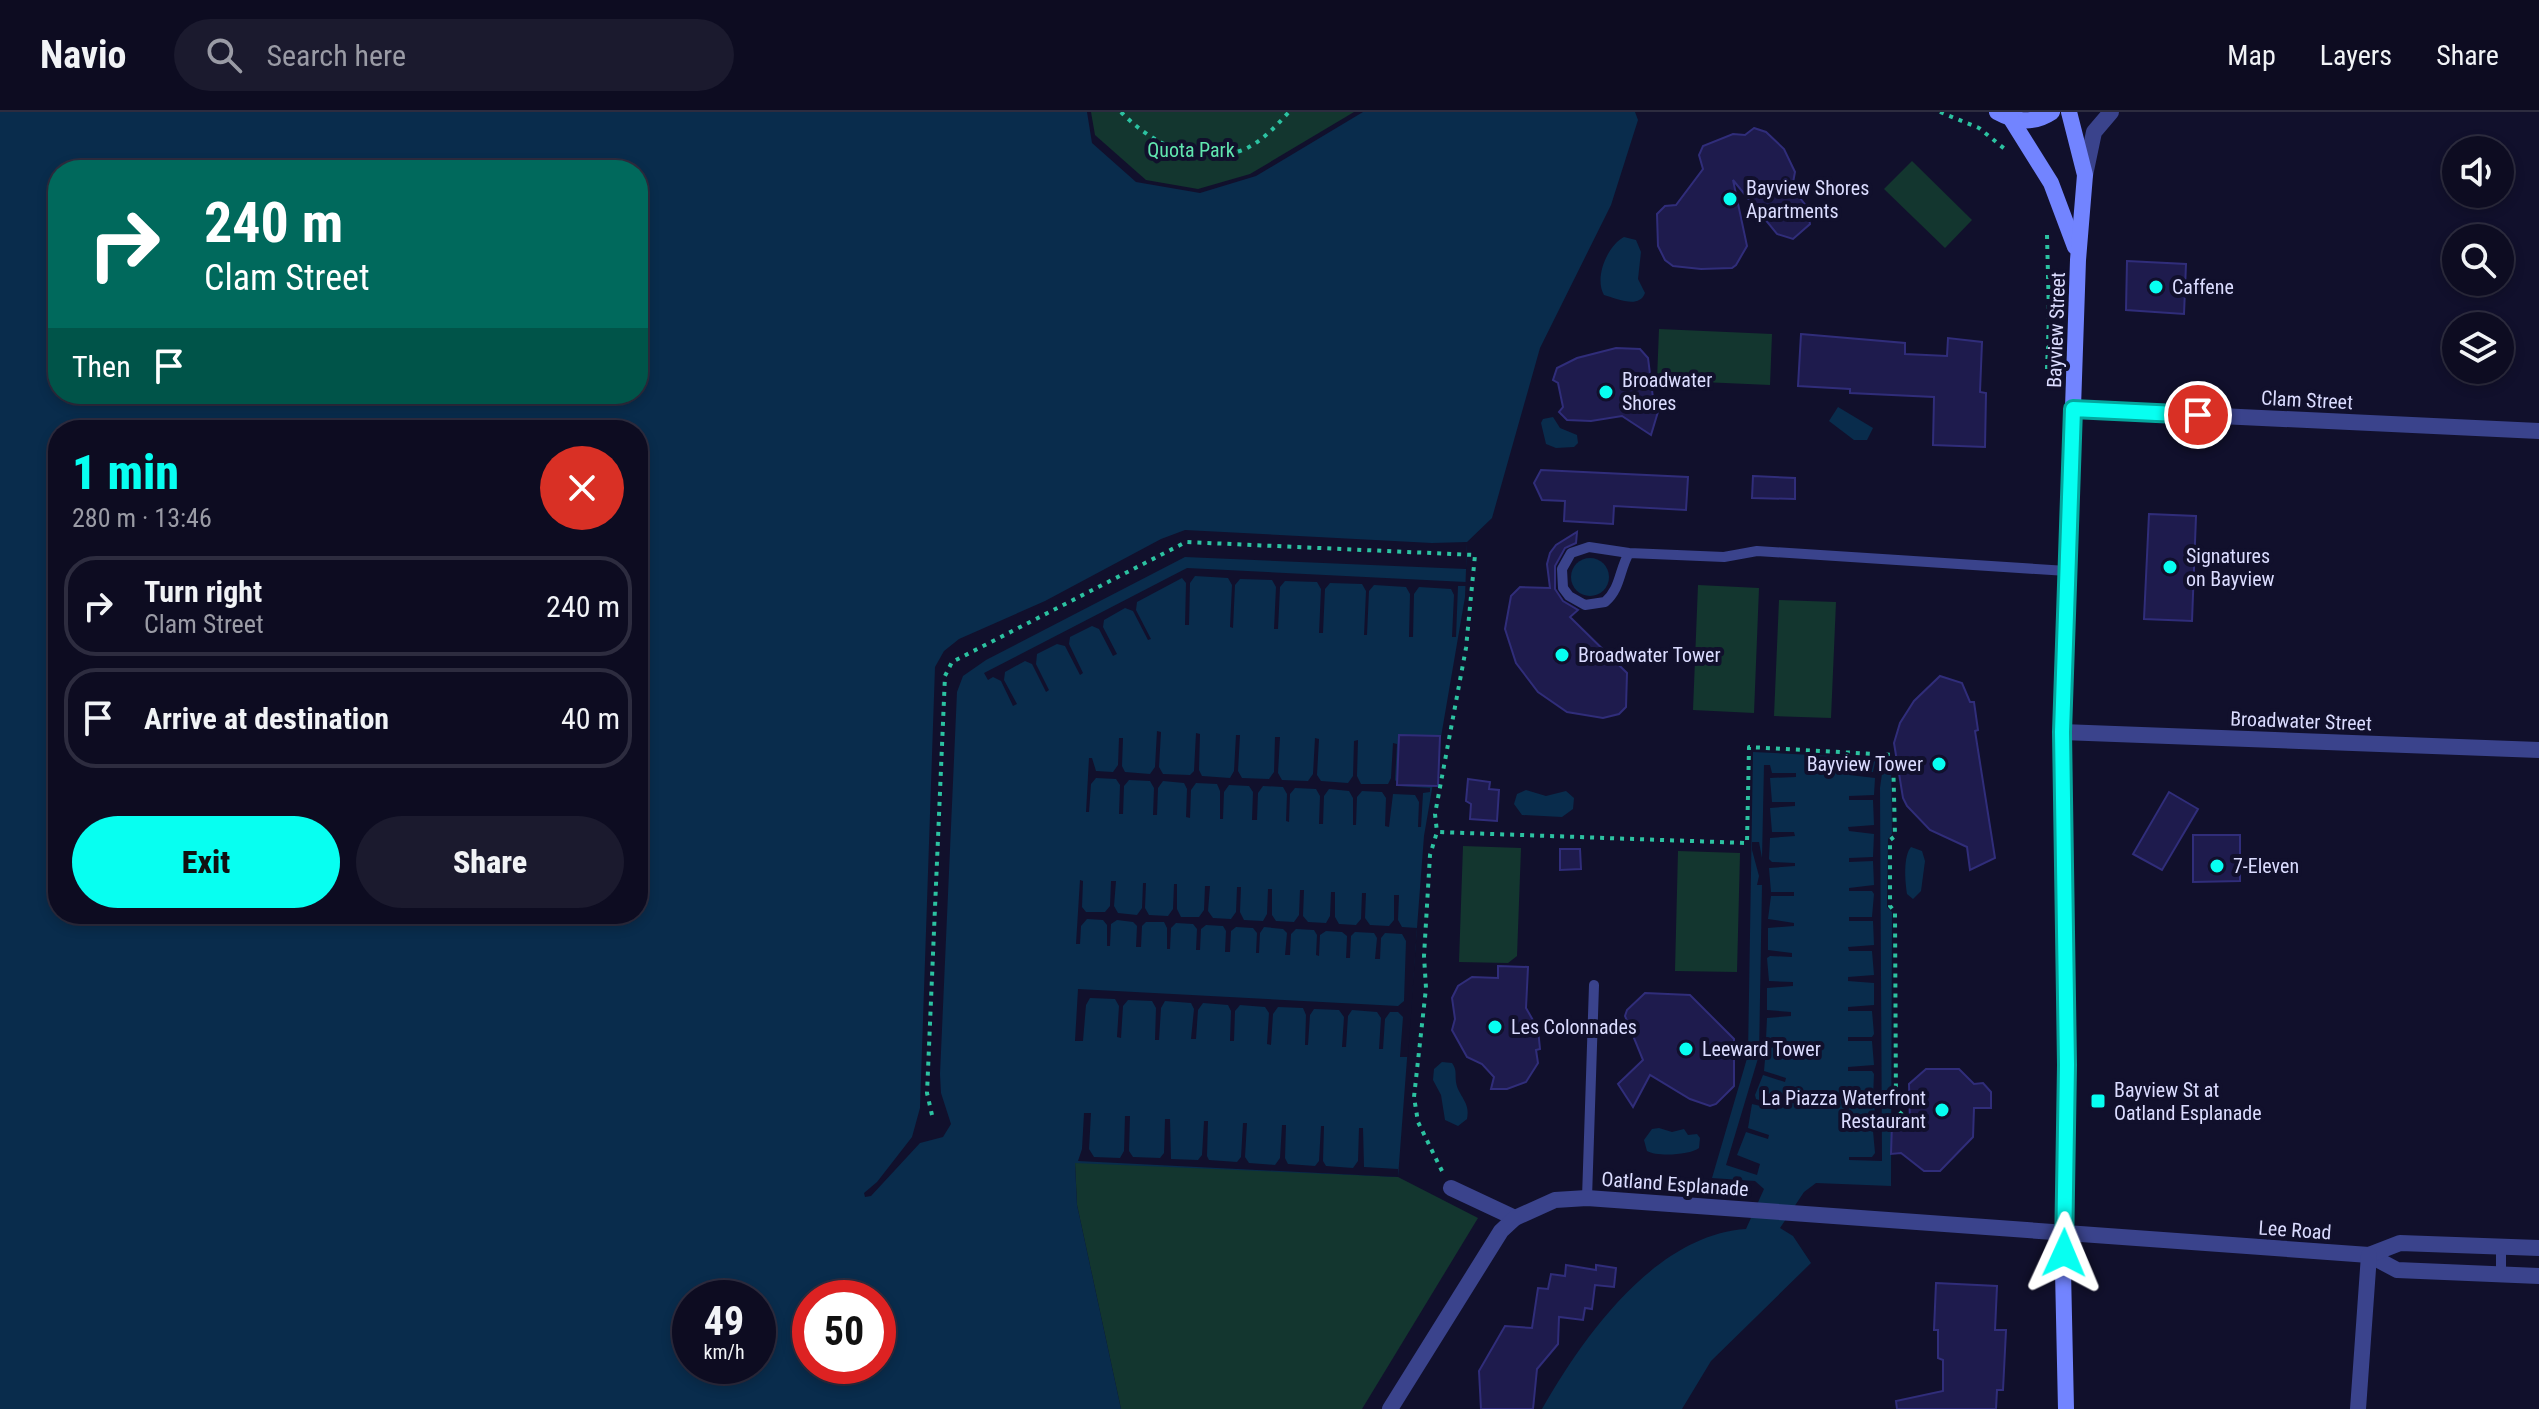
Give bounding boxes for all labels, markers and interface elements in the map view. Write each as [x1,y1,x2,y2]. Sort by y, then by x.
search box [174,19,734,91]
text: Navio [40,33,126,77]
icon: search [202,33,246,77]
text: Search here [266,38,406,73]
text: Map [2227,39,2276,72]
text: Layers [2320,39,2392,72]
text: Share [2436,39,2499,72]
map controls [2442,136,2514,384]
button: sound [2442,136,2514,208]
park label: Quota Park [1147,138,1235,162]
place label: Bayview Shores Apartments [1746,176,1869,223]
text: 240 m [204,190,343,256]
marker: Bayview Shores Apartments [1721,190,1739,208]
icon: right [72,192,176,296]
button: search [2442,224,2514,296]
text: Clam Street [204,257,370,299]
street label: Bayview Street [2042,272,2070,388]
place label: Caffene [2172,275,2234,299]
marker: Caffene [2147,278,2165,296]
button: layers [2442,312,2514,384]
icon: arrive [147,344,191,388]
text: Then [72,349,131,384]
place label: Broadwater Shores [1622,368,1712,415]
pin [2164,381,2232,449]
marker: Broadwater Shores [1597,383,1615,401]
street label: Clam Street [2260,386,2354,414]
icon: arrive [2176,393,2220,437]
text: 1 min [72,444,179,501]
button: close [540,446,624,530]
text: 280 m · 13:46 [72,503,212,533]
place label: Signatures on Bayview [2186,544,2275,591]
marker: Signatures on Bayview [2161,558,2179,576]
text: Turn right [144,574,262,609]
icon: right [76,584,120,628]
text: 240 m [546,589,620,624]
text: Clam Street [144,609,264,639]
place label: Broadwater Tower [1578,643,1720,667]
marker: Broadwater Tower [1553,646,1571,664]
icon: arrive [76,696,120,740]
text: Arrive at destination [144,701,389,736]
text: 40 m [561,701,620,736]
street label: Broadwater Street [2230,707,2372,735]
place label: Bayview Tower [1807,752,1923,776]
marker: Bayview Tower [1930,755,1948,773]
button: Exit [72,816,340,908]
button: Share [356,816,624,908]
place label: 7-Eleven [2233,854,2299,878]
marker: 7-Eleven [2208,857,2226,875]
place label: Les Colonnades [1511,1015,1637,1039]
marker: Les Colonnades [1486,1018,1504,1036]
place label: Leeward Tower [1702,1037,1821,1061]
marker: Leeward Tower [1677,1040,1695,1058]
place label: Bayview St at Oatland Esplanade [2114,1078,2262,1125]
place label: La Piazza Waterfront Restaurant [1761,1086,1926,1133]
marker: Bayview St at Oatland Esplanade [2089,1092,2107,1110]
marker: La Piazza Waterfront Restaurant [1933,1101,1951,1119]
street label: Oatland Esplanade [1601,1167,1749,1201]
position arrow [2022,1211,2106,1295]
street label: Lee Road [2258,1215,2332,1245]
speed limit sign: 50 [792,1280,896,1384]
text: 49 [704,1298,744,1345]
text: km/h [703,1340,745,1364]

